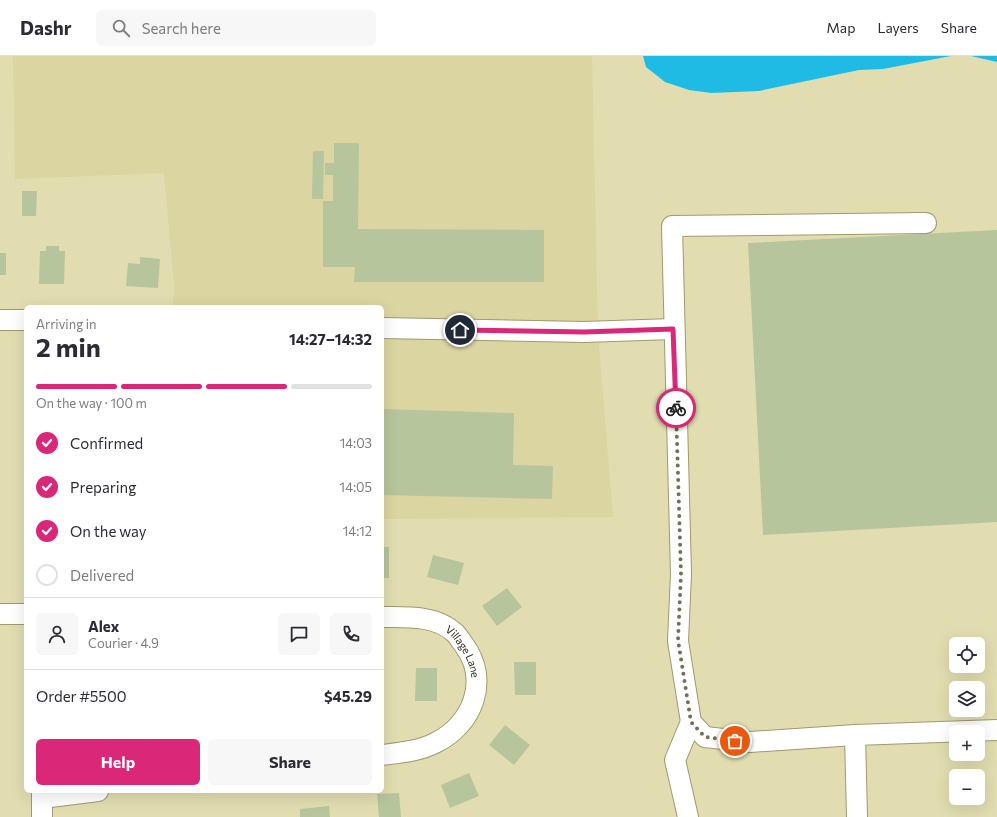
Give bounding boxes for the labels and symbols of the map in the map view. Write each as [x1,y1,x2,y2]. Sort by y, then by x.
pin [443,313,477,347]
courier [656,388,696,428]
street label: Village Lane [444,622,483,678]
pin [718,724,752,758]

